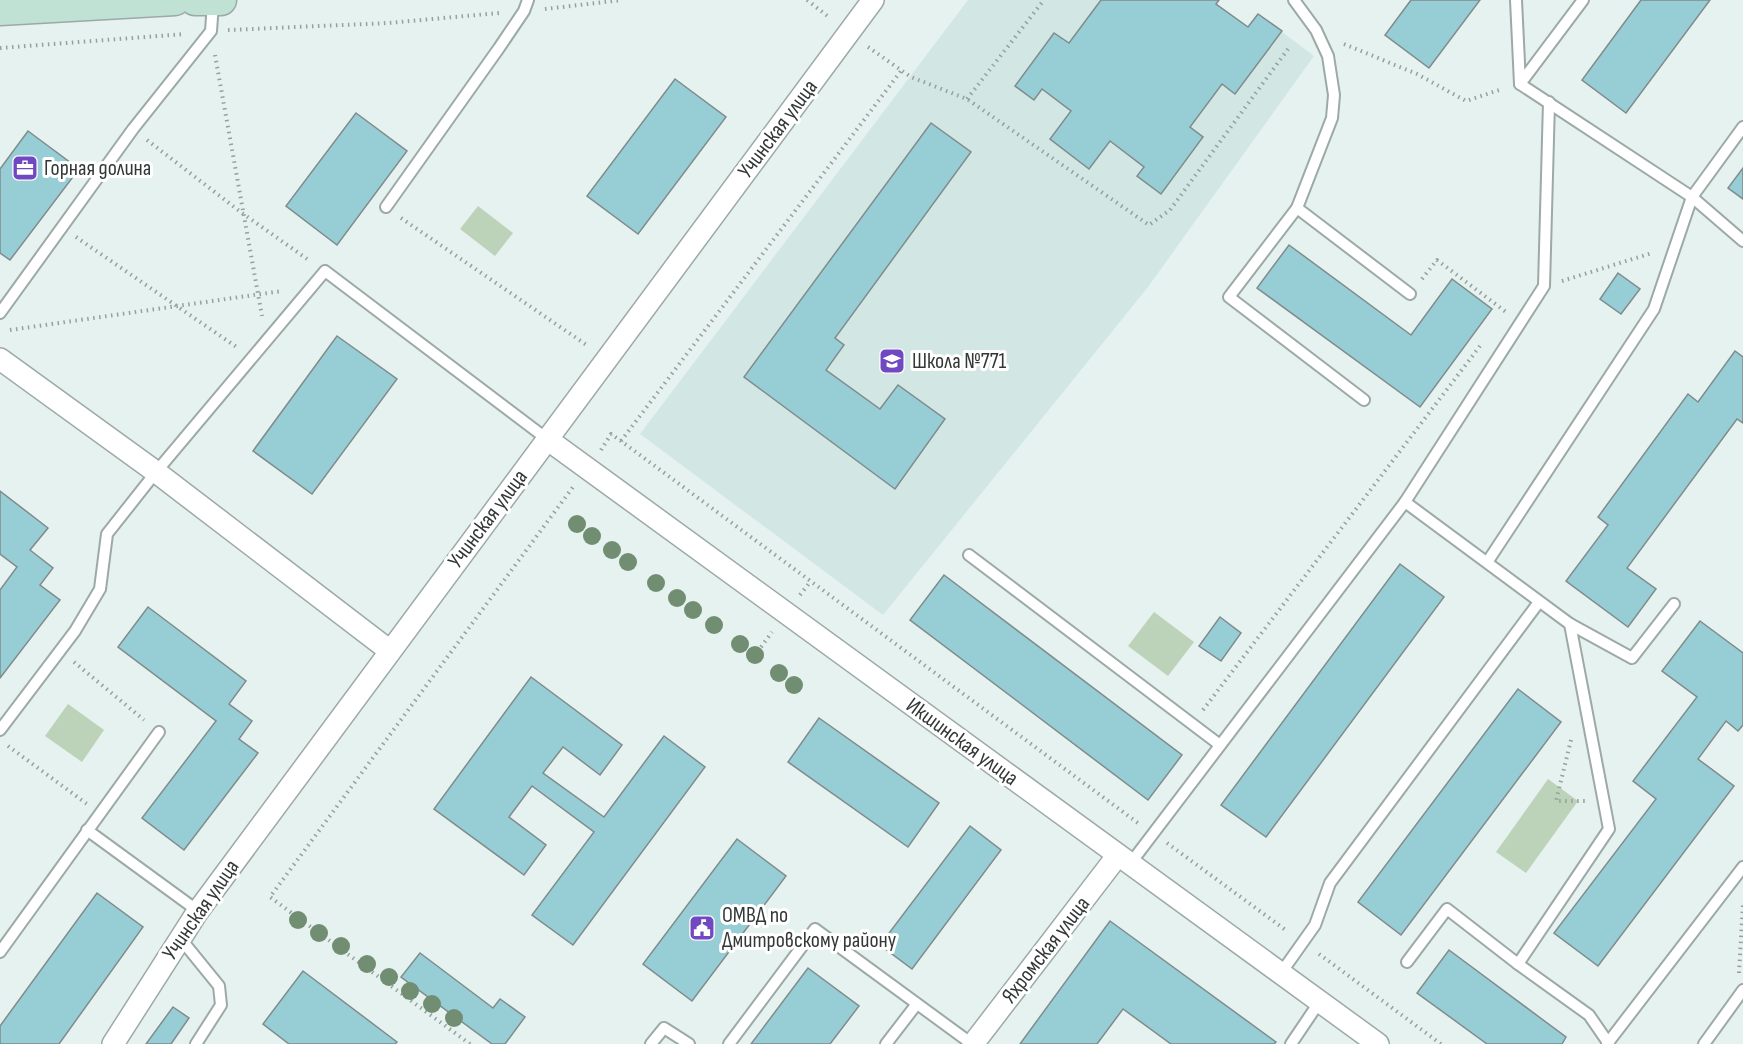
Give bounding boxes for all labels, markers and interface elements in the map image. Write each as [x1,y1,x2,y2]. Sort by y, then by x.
street label: Учинская улица [732,74,824,184]
office icon: Горная долина [10,153,40,183]
place label: Горная долина [44,155,151,182]
school or university icon: Школа №771 [877,346,907,376]
place label: Школа №771 [912,348,1007,375]
street label: Учинская улица [442,464,534,574]
street label: Икшинская улица [901,692,1023,792]
street label: Учинская улица [157,855,245,965]
street label: Яхромская улица [996,891,1096,1009]
place label: ОМВД по Дмитровскому району [722,902,897,954]
public building icon: ОМВД по Дмитровскому району [687,913,717,943]

